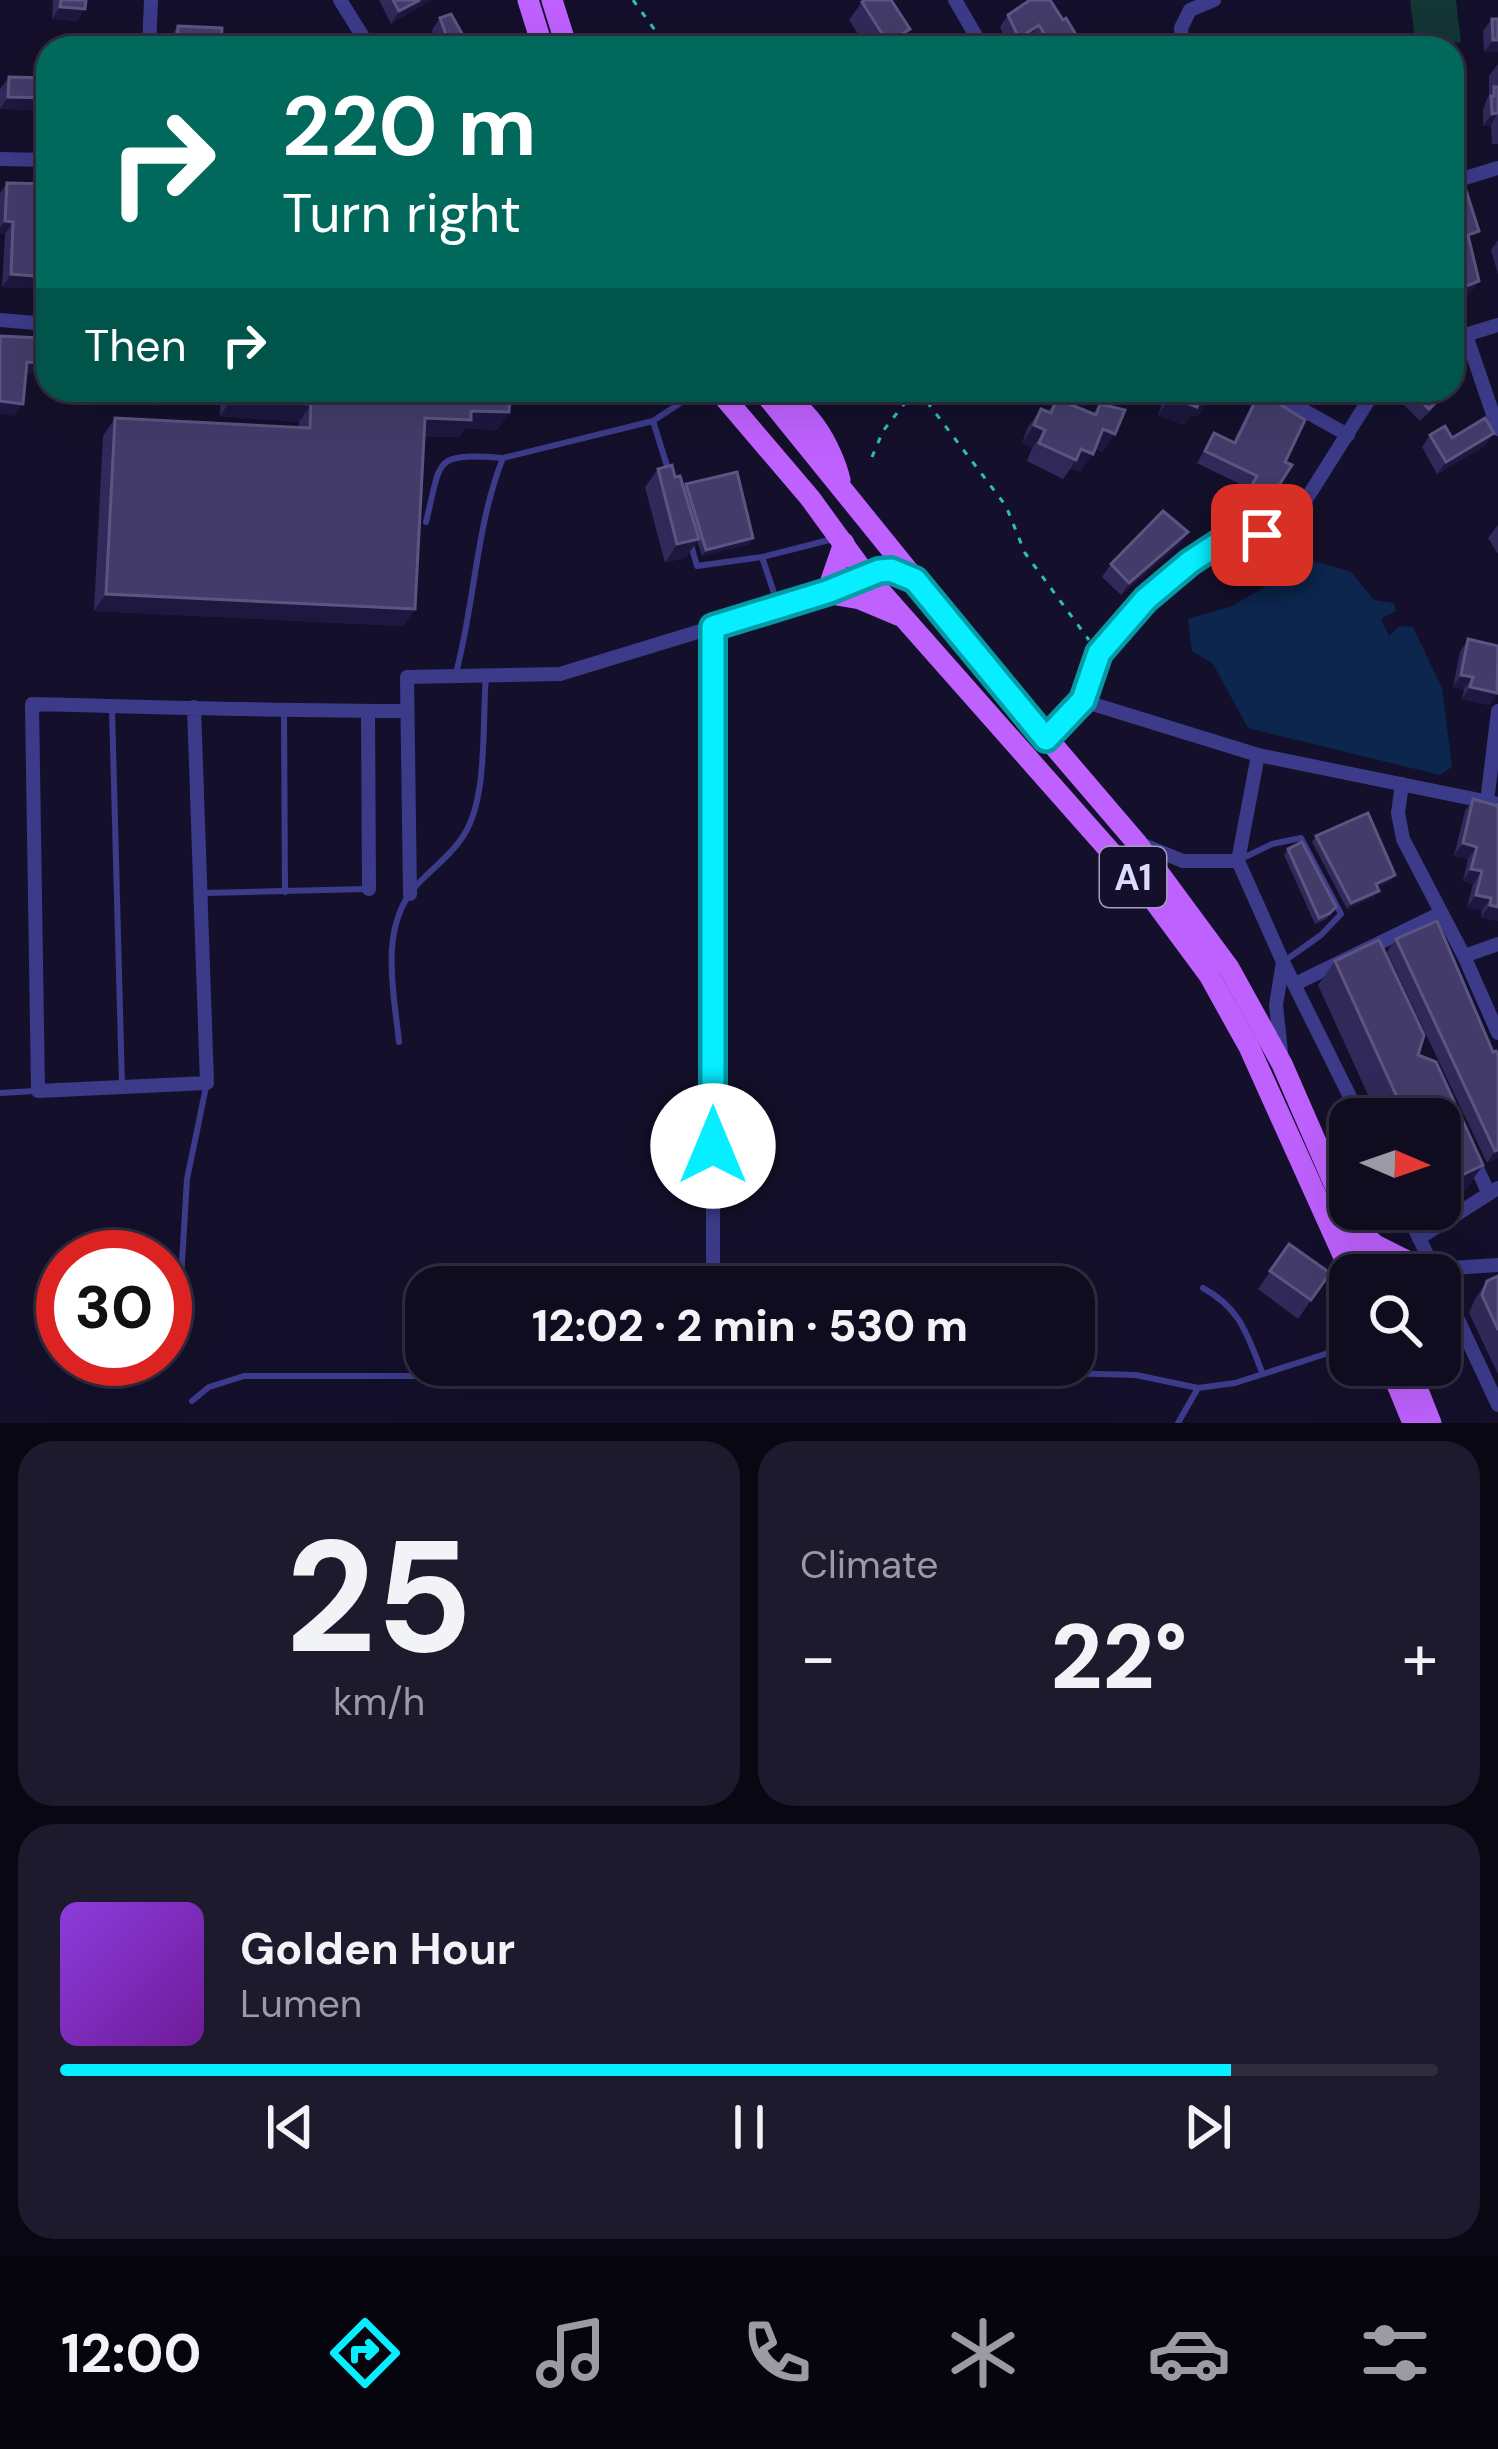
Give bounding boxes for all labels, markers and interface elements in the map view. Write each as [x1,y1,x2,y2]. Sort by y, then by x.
text: 220 m [282,72,537,181]
icon: right [84,84,240,240]
text: Turn right [282,178,521,249]
icon: right [211,312,277,378]
text: Then [84,316,187,375]
pin [1211,484,1313,586]
icon: arrive [1229,502,1295,568]
road number: A1 [1100,847,1166,907]
position arrow [650,1083,776,1209]
north arrow [1329,1098,1461,1230]
map controls [1329,1098,1461,1386]
speed limit sign: 30 [36,1230,192,1386]
button: search [1329,1254,1461,1386]
text: 12:02 · 2 min · 530 m [532,1296,968,1355]
text: 25 [285,1496,473,1699]
text: Climate [800,1539,938,1590]
text: 22° [1051,1599,1187,1716]
text: − [800,1615,836,1700]
text: + [1402,1615,1438,1700]
text: km/h [333,1676,425,1727]
text: Golden Hour [240,1919,515,1978]
text: Lumen [240,1978,362,2029]
icon: previous [257,2094,323,2160]
icon: pause [716,2094,782,2160]
icon: next [1175,2094,1241,2160]
icon: directions [323,2311,407,2395]
icon: music [529,2311,613,2395]
icon: phone [735,2311,819,2395]
icon: climate [941,2311,1025,2395]
icon: car [1147,2311,1231,2395]
icon: filters [1353,2311,1437,2395]
text: 12:00 [61,2318,202,2389]

